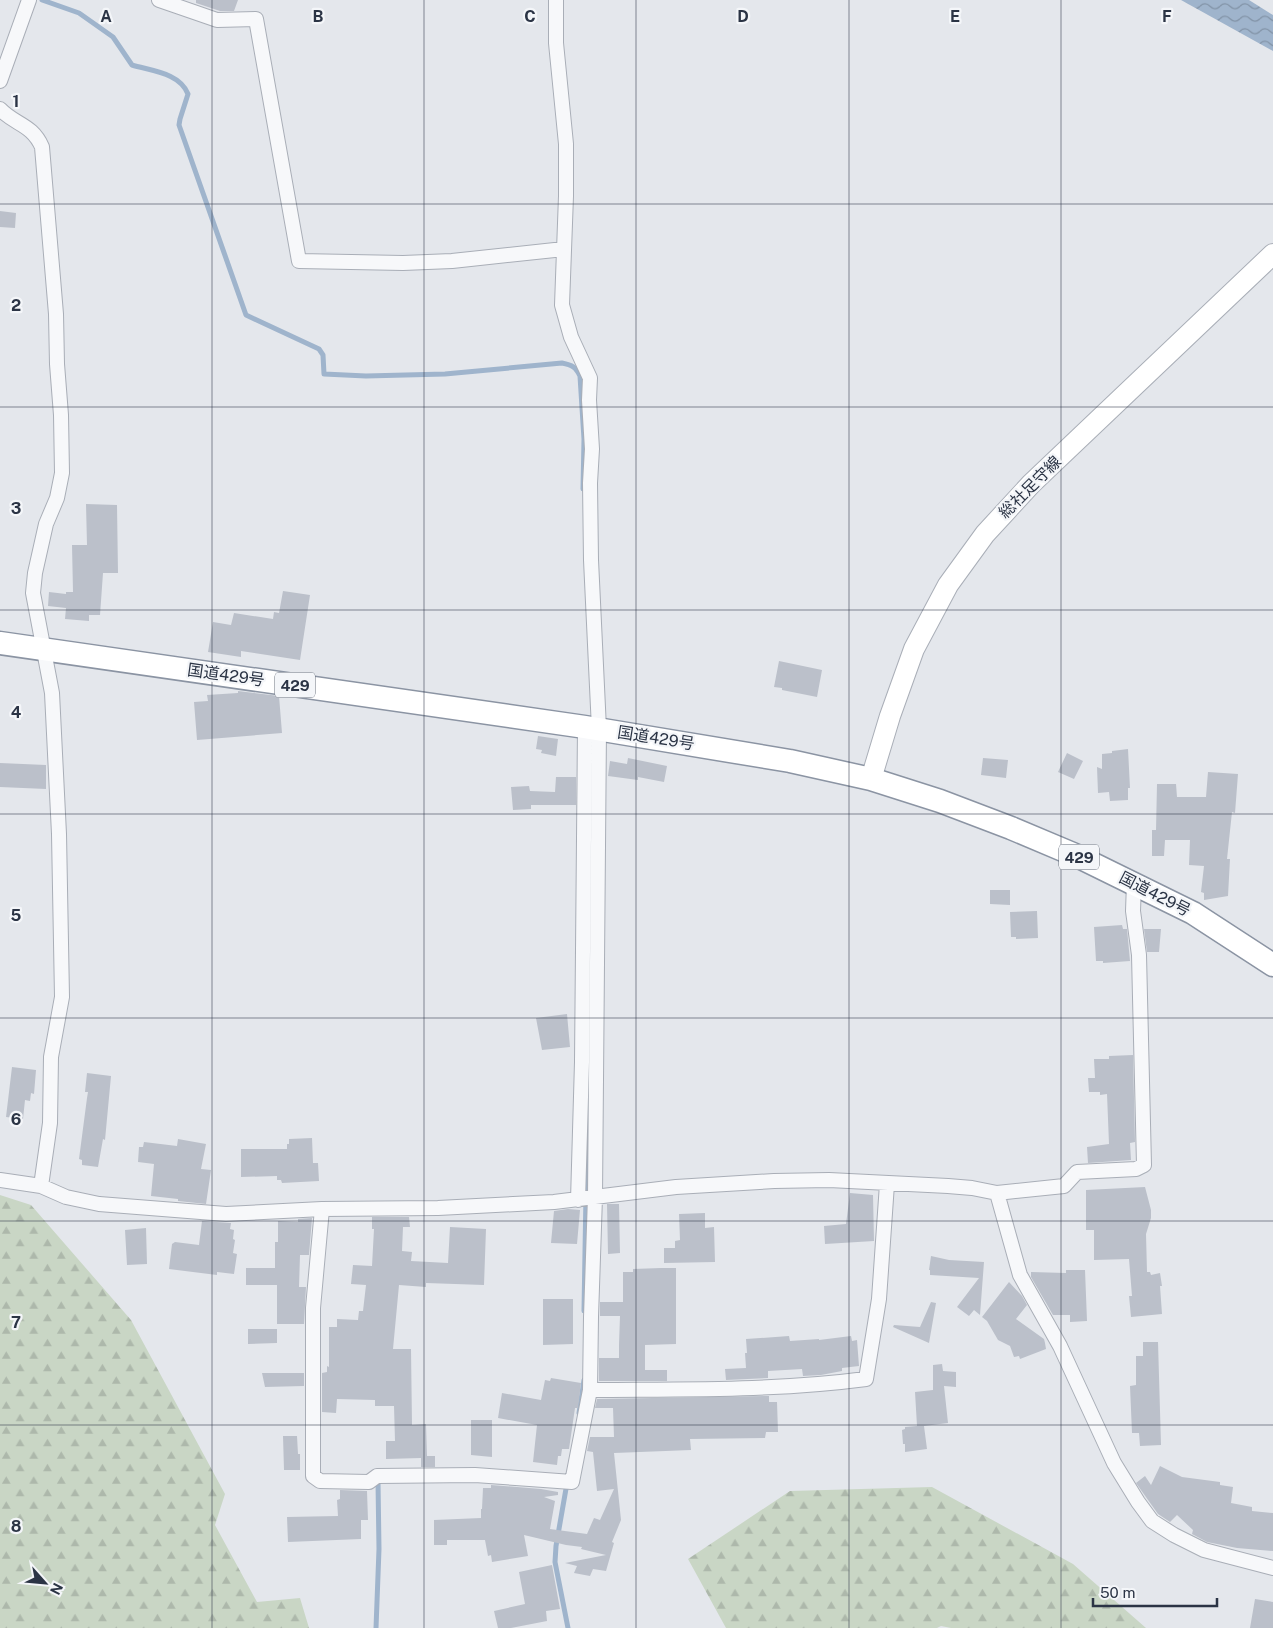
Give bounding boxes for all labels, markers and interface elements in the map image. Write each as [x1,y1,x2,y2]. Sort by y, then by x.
text: A [100,7,112,26]
text: B [313,7,324,26]
text: C [524,7,536,26]
text: D [737,7,749,26]
text: E [950,7,960,26]
text: F [1162,7,1172,26]
text: 1 [13,92,19,111]
text: 2 [11,296,21,315]
street label: 総社足守線 [995,452,1065,522]
text: 3 [11,499,21,518]
street label: 国道429号 [186,660,266,690]
road number: 429 [275,672,315,698]
text: 4 [11,703,22,722]
street label: 国道429号 [616,723,696,753]
road number: 429 [1059,844,1099,870]
street label: 国道429号 [1116,868,1194,920]
text: 5 [11,906,22,925]
text: 6 [11,1110,21,1129]
text: 7 [11,1313,21,1332]
text: 8 [11,1517,22,1536]
north arrow [20,1558,70,1608]
scale bar [1093,1576,1217,1608]
text: N [47,1580,66,1597]
text: 50 m [1100,1584,1135,1601]

